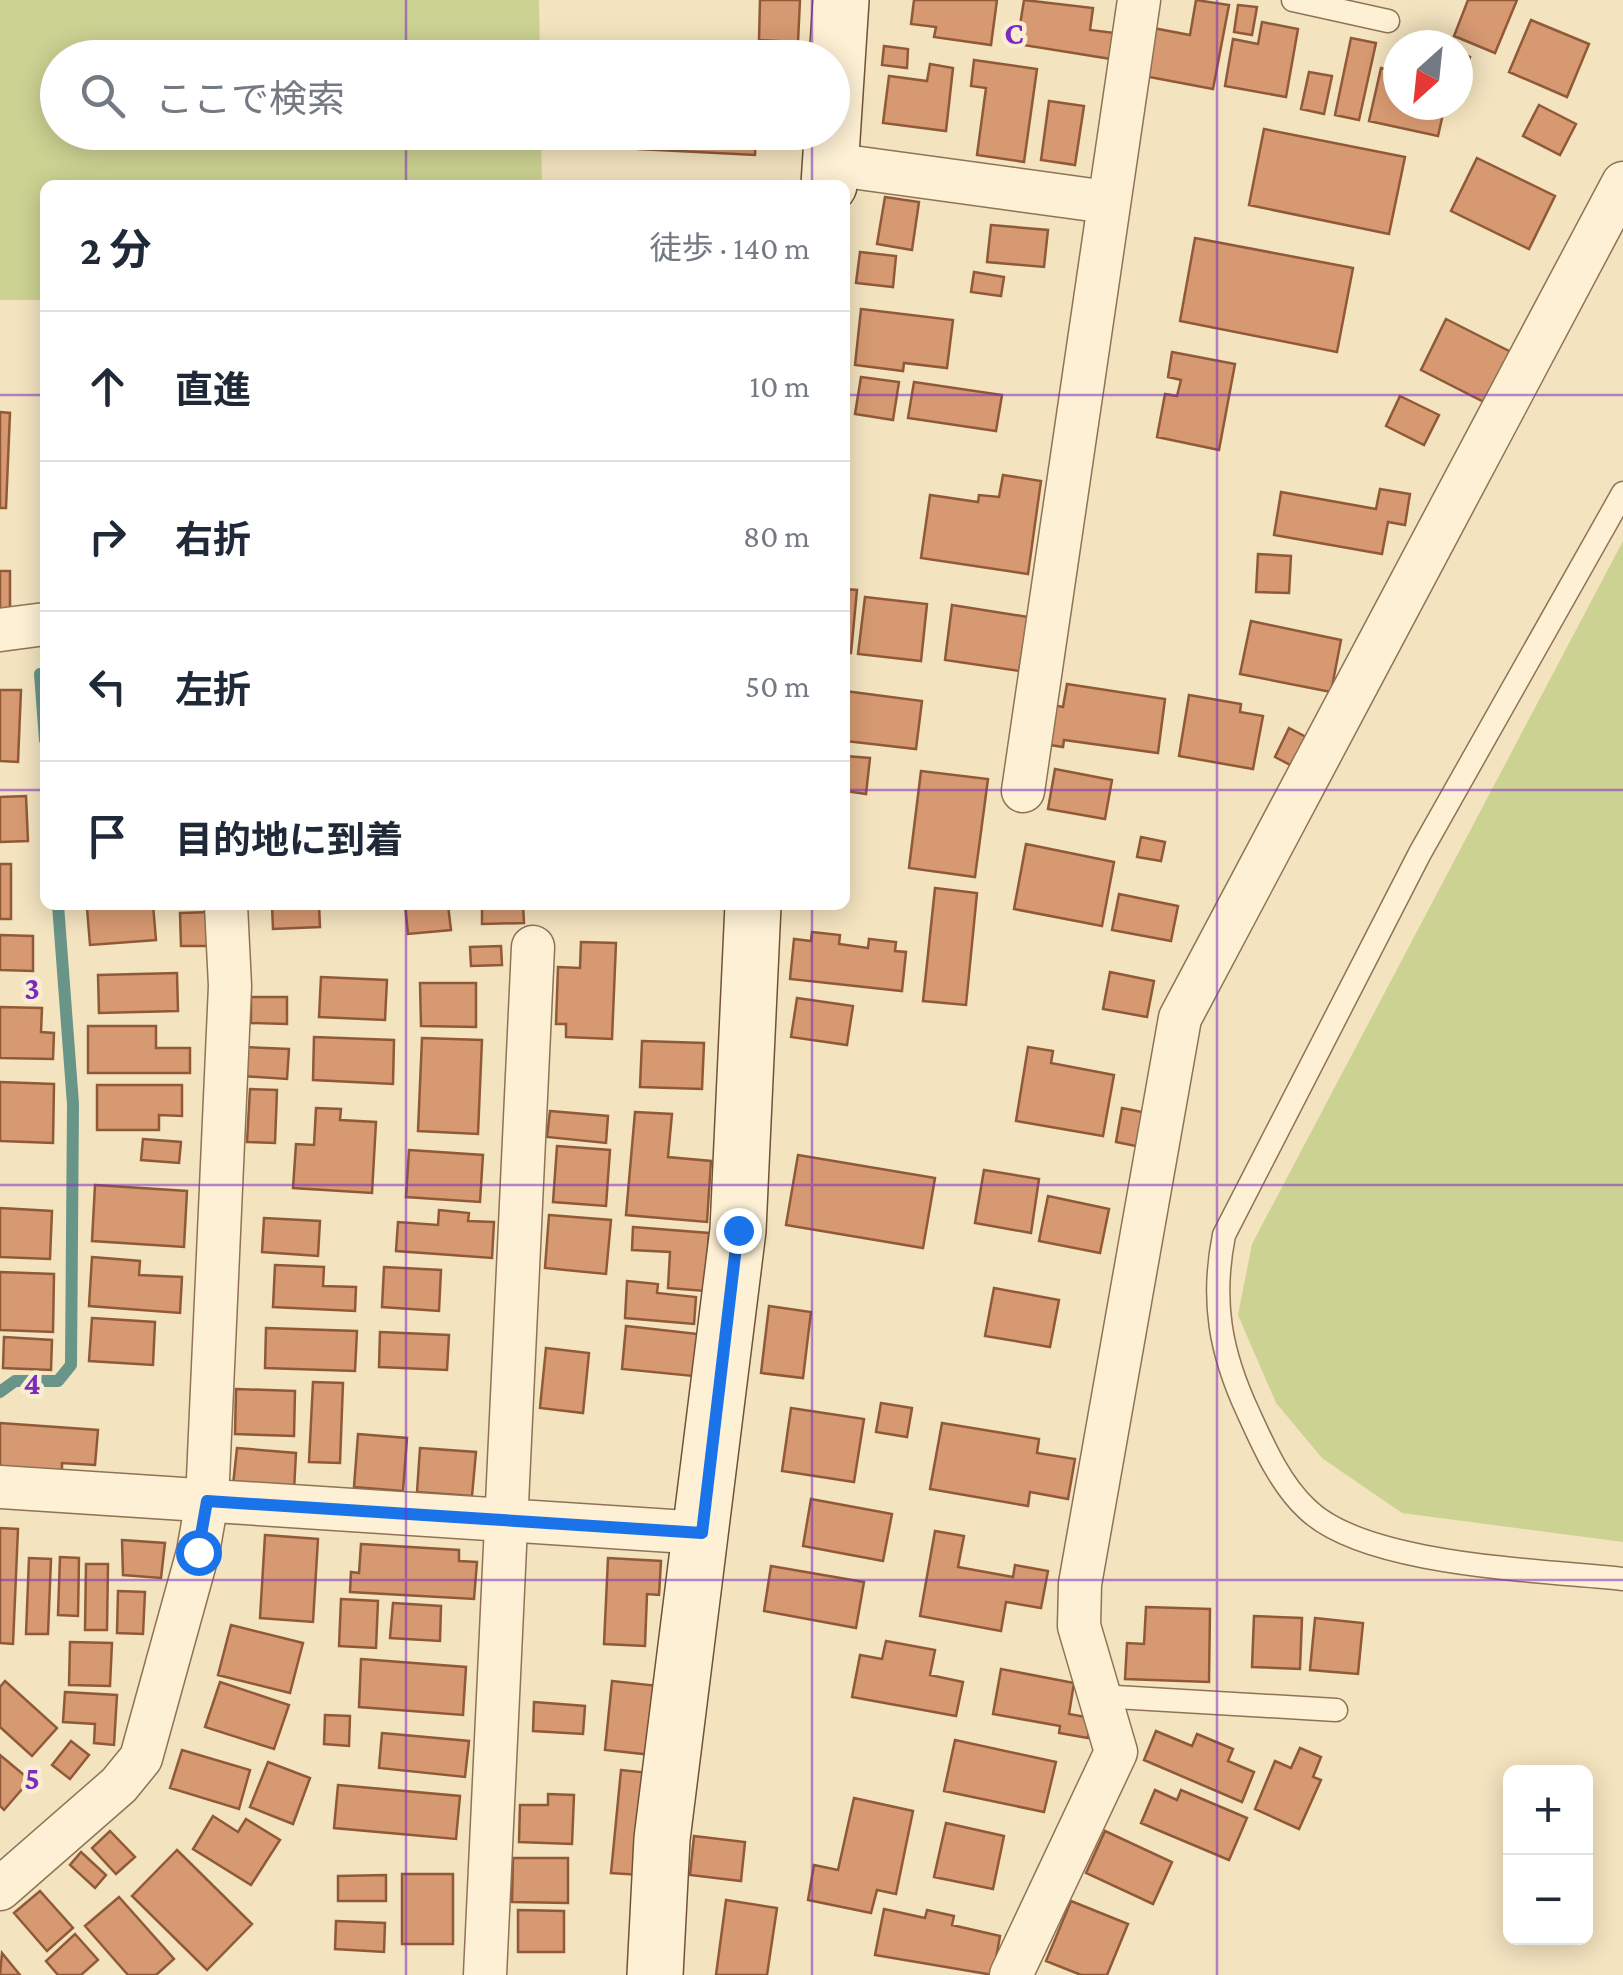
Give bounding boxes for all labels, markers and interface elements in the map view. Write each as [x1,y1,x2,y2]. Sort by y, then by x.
text: C [1004,15,1024,51]
north arrow [1383,30,1473,120]
search box [40,40,850,150]
icon: search [75,68,130,123]
text: ここで検索 [155,78,345,120]
text: 2 分 [80,226,152,273]
text: 徒歩 · 140 m [650,230,810,266]
icon: ahead [80,359,135,414]
text: 10 m [750,368,810,404]
text: 直進 [175,369,251,411]
icon: right [80,509,135,564]
text: 80 m [743,518,810,554]
text: 右折 [175,519,251,561]
icon: left [80,659,135,714]
text: 50 m [745,668,810,704]
text: 左折 [175,669,251,711]
icon: arrive [80,809,135,864]
text: 目的地に到着 [175,819,403,861]
text: 3 [24,970,40,1006]
route end [716,1208,762,1254]
text: 4 [23,1365,41,1401]
route start [176,1530,222,1576]
text: 5 [24,1760,40,1796]
map controls [1503,1765,1593,1945]
button: + [1503,1765,1593,1855]
button: − [1503,1855,1593,1945]

